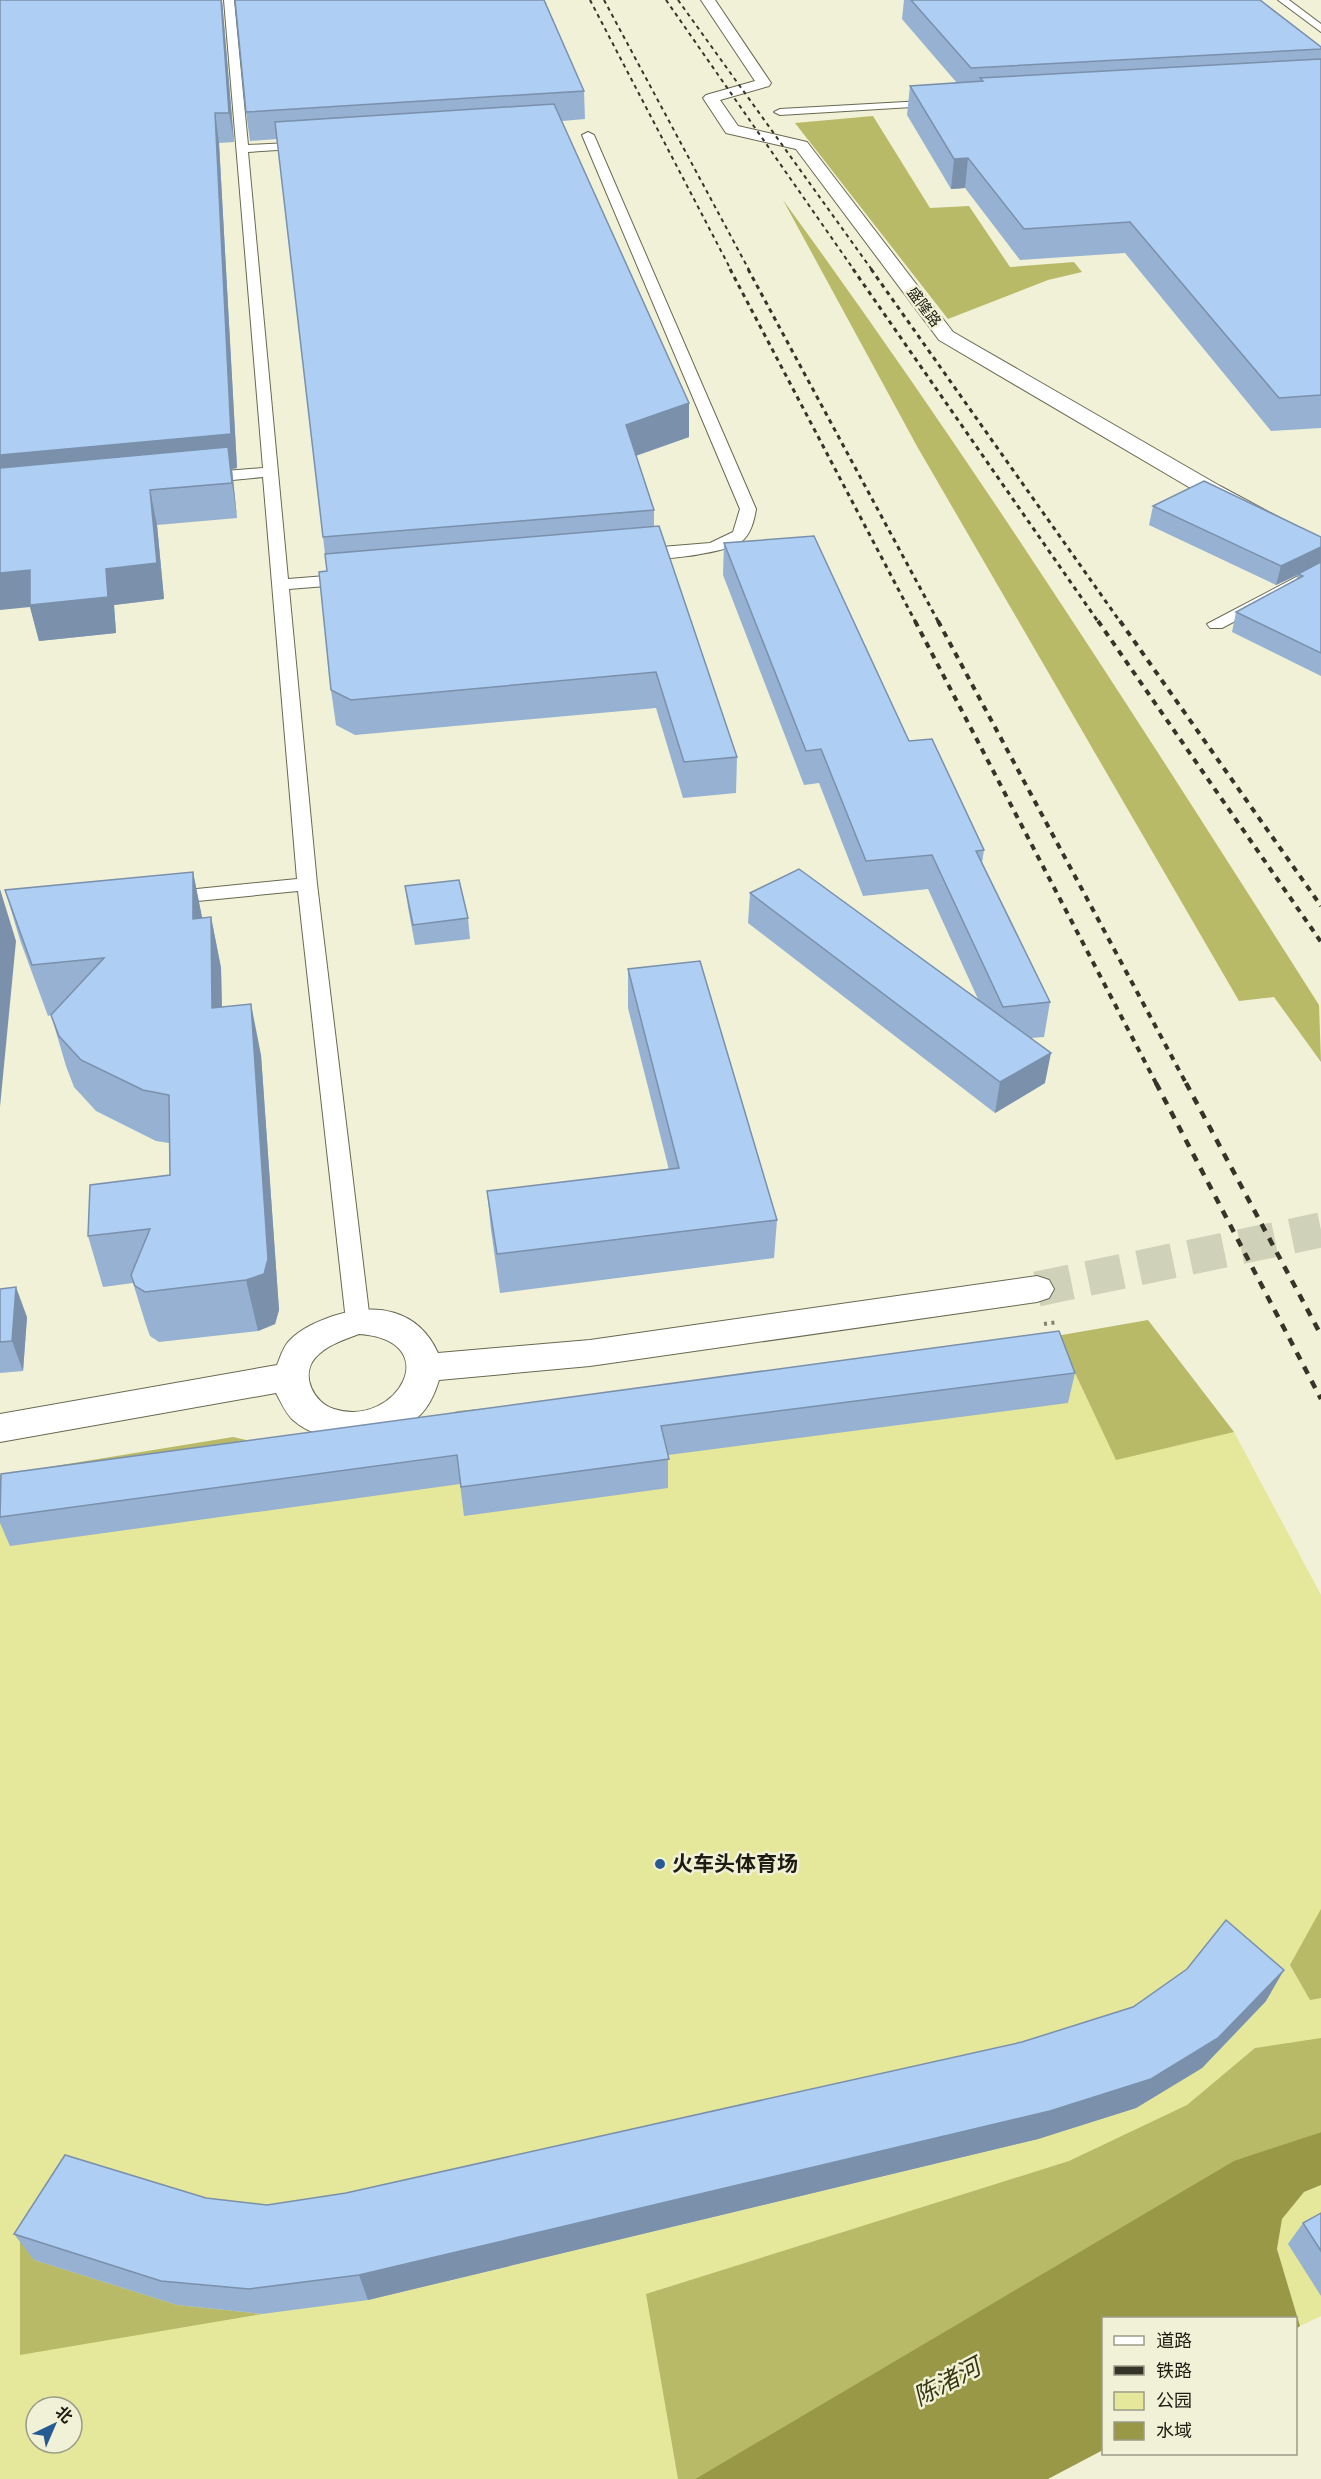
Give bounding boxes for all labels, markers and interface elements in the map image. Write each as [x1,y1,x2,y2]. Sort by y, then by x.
street label: 盛隆路 [904,284,945,330]
place label: 火车头体育场 [672,1852,798,1876]
marker: 火车头体育场 [653,1857,667,1871]
legend [1102,2317,1297,2455]
text: 道路 [1156,2331,1192,2351]
water label: 陈渚河 [909,2352,988,2410]
text: 铁路 [1156,2361,1192,2381]
text: 公园 [1156,2391,1192,2411]
north arrow [24,2395,84,2455]
text: 北 [52,2403,76,2426]
text: 水域 [1156,2421,1192,2441]

